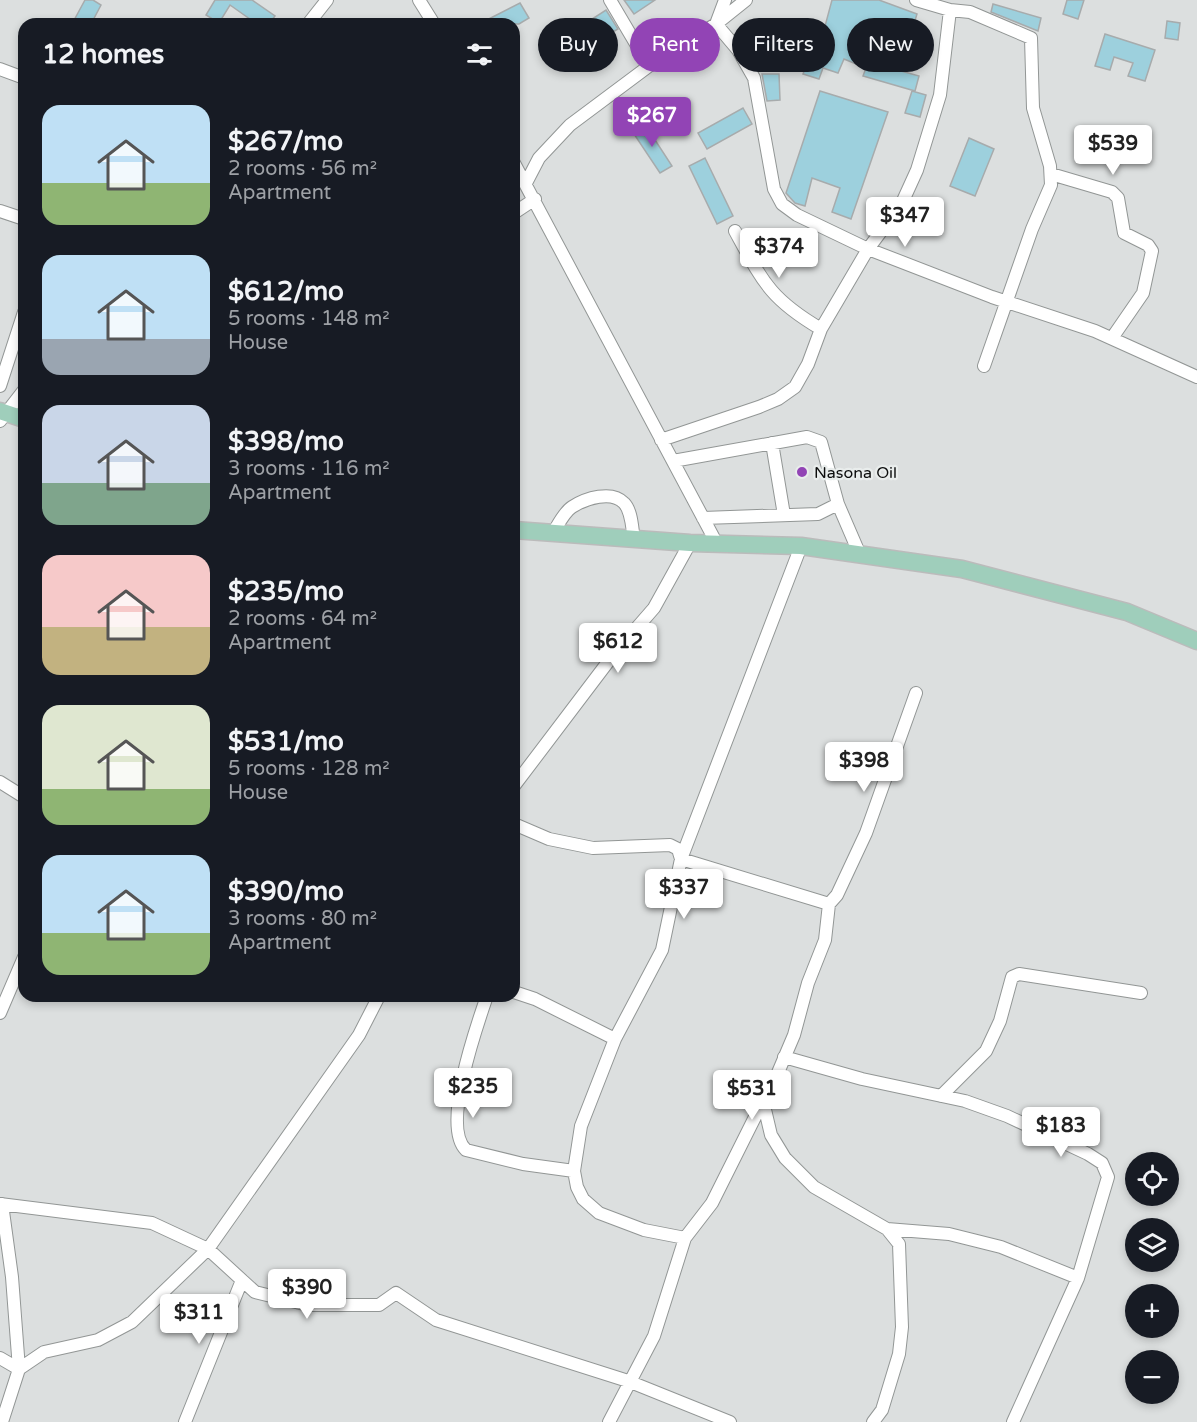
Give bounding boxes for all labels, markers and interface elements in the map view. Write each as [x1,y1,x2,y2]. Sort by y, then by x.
chip: Buy [538,18,618,72]
chip: Rent [630,18,720,72]
chip: Filters [732,18,835,72]
chip: New [847,18,934,72]
icon: filters [463,38,496,71]
text: 12 homes [42,39,164,70]
pin: $267 [616,97,688,148]
text: $267 [627,104,677,128]
pin: $539 [1077,125,1149,176]
text: $267/mo [228,126,343,157]
icon: home [90,129,162,201]
text: $539 [1088,132,1138,156]
text: 2 rooms · 56 m² [228,157,377,181]
text: Apartment [228,181,331,205]
pin: $347 [869,197,941,248]
text: $347 [880,204,930,228]
pin: $374 [743,228,815,279]
text: $374 [754,235,804,259]
text: $612/mo [228,276,344,307]
icon: home [90,279,162,351]
text: 5 rooms · 148 m² [228,307,390,331]
text: House [228,331,288,355]
text: $398/mo [228,426,344,457]
icon: home [90,429,162,501]
text: 3 rooms · 116 m² [228,457,390,481]
place label: Nasona Oil [814,463,897,483]
marker: Nasona Oil [795,465,809,479]
text: Apartment [228,481,331,505]
text: $235/mo [228,576,344,607]
icon: home [90,579,162,651]
text: 2 rooms · 64 m² [228,607,377,631]
pin: $612 [582,623,654,674]
text: $612 [593,630,643,654]
text: Apartment [228,631,331,655]
text: $531/mo [228,726,344,757]
icon: home [90,729,162,801]
pin: $398 [828,742,900,793]
text: $398 [839,749,889,773]
text: 5 rooms · 128 m² [228,757,390,781]
text: House [228,781,288,805]
pin: $337 [648,869,720,920]
text: $390/mo [228,876,344,907]
text: $337 [659,876,709,900]
icon: home [90,879,162,951]
text: 3 rooms · 80 m² [228,907,377,931]
text: Apartment [228,931,331,955]
pin: $235 [437,1068,509,1119]
pin: $531 [716,1070,788,1121]
text: $235 [448,1075,498,1099]
text: $531 [727,1077,777,1101]
pin: $183 [1025,1107,1097,1158]
text: $183 [1036,1114,1086,1138]
map controls [1125,1152,1179,1404]
button: locate [1125,1152,1179,1206]
button: layers [1125,1218,1179,1272]
pin: $390 [271,1269,343,1320]
text: $390 [282,1276,332,1300]
button: + [1125,1284,1179,1338]
pin: $311 [163,1294,235,1345]
text: $311 [174,1301,224,1325]
button: − [1125,1350,1179,1404]

